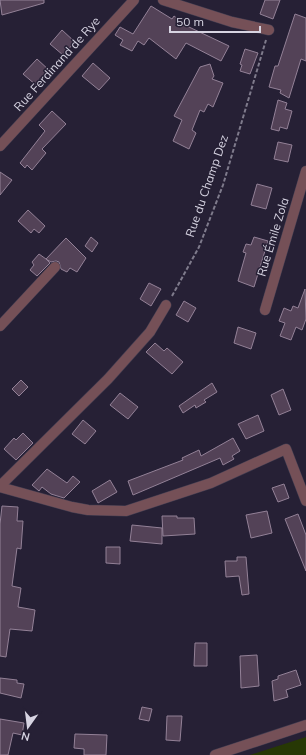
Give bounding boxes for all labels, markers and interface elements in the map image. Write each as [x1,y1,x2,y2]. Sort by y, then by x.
scale bar [170,8,260,34]
street label: Rue Ferdinand de Rye [10,13,103,114]
text: 50 m [176,14,204,29]
street label: Rue du Champ Dez [182,133,231,239]
street label: Rue Émile Zola [253,196,292,278]
north arrow [8,707,48,747]
text: N [20,729,31,745]

